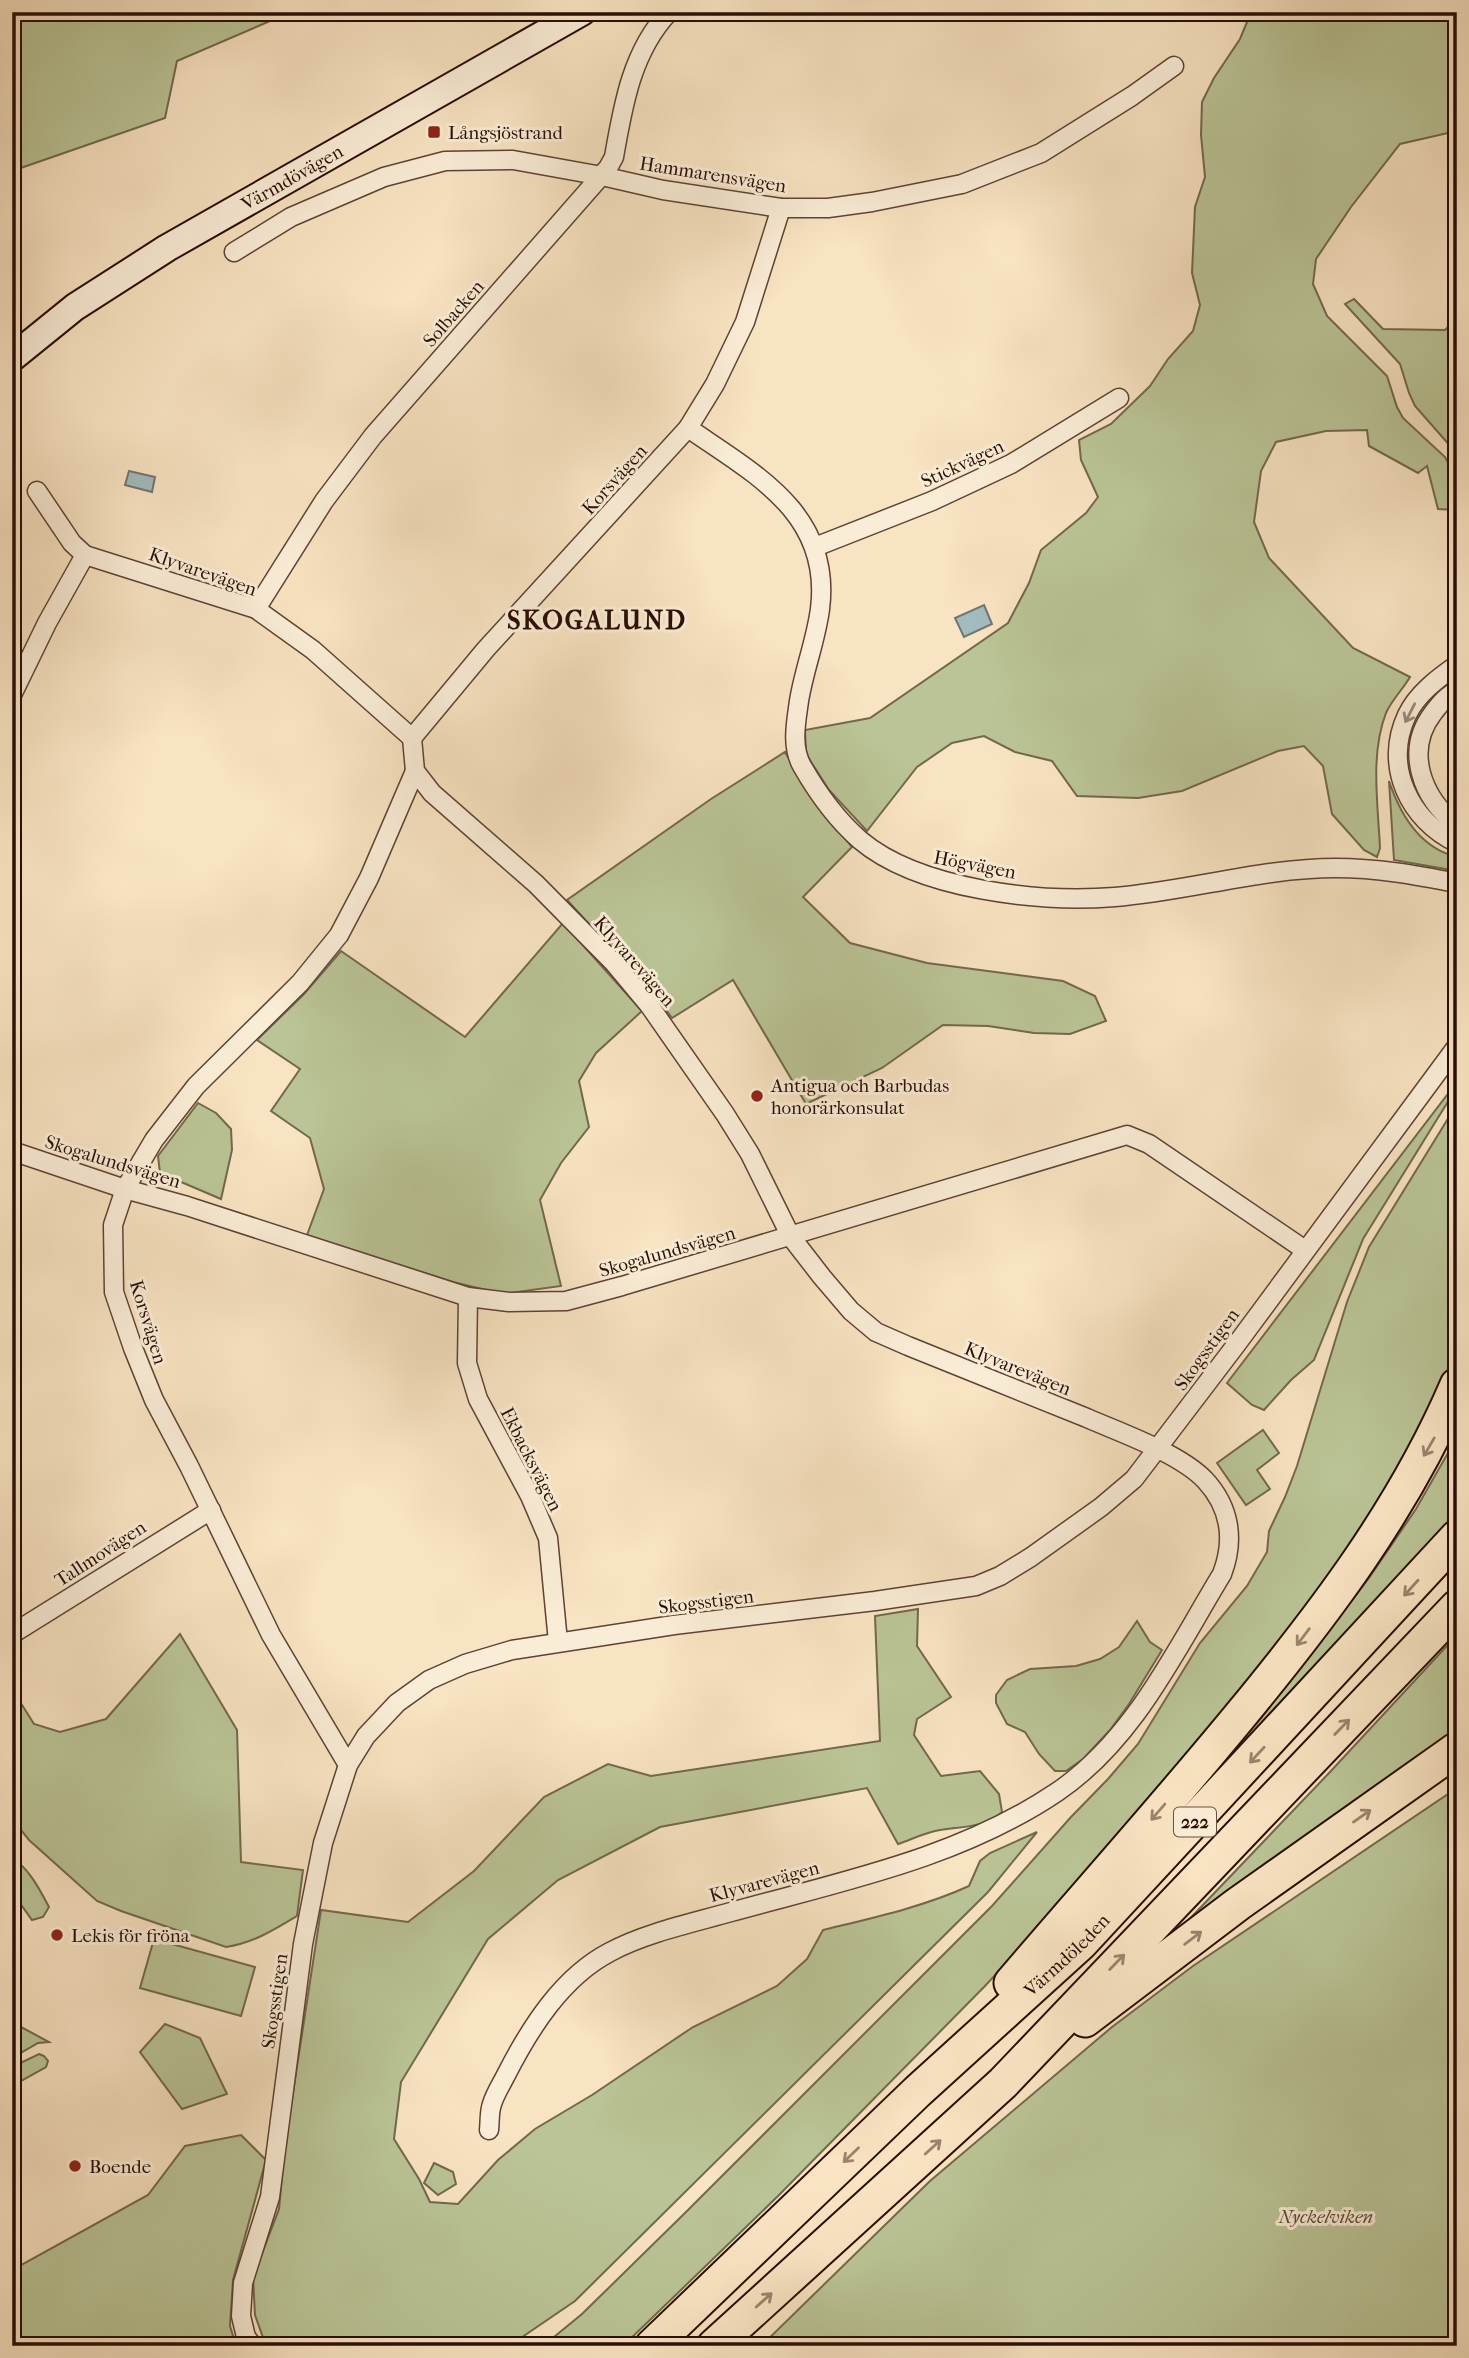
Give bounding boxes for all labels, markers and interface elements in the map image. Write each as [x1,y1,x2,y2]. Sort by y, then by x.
place label: Långsjöstrand [448,122,564,144]
marker: Långsjöstrand [426,124,442,140]
street label: Värmdövägen [237,140,347,216]
street label: Hammarensvägen [638,153,788,197]
street label: Solbacken [419,276,489,352]
street label: Stickvägen [917,435,1007,493]
street label: Korsvägen [578,440,652,519]
street label: Klyvarevägen [146,543,260,601]
district label: SKOGALUND [507,605,687,636]
one-way arrow [1403,702,1416,723]
street label: Högvägen [932,846,1018,884]
street label: Klyvarevägen [589,912,680,1011]
place label: Antigua och Barbudas honorärkonsulat [770,1075,949,1119]
marker: Antigua och Barbudas honorärkonsulat [749,1088,765,1104]
street label: Skogalundsvägen [42,1131,183,1193]
street label: Skogalundsvägen [597,1222,738,1282]
street label: Korsvägen [125,1278,171,1367]
street label: Skogsstigen [1170,1304,1244,1395]
street label: Klyvarevägen [961,1338,1074,1400]
street label: Ekbacksvägen [495,1404,567,1515]
one-way arrow [1422,1437,1436,1457]
street label: Tallmovägen [51,1516,150,1591]
one-way arrow [1402,1579,1419,1596]
street label: Skogsstigen [657,1585,755,1619]
one-way arrow [1296,1627,1310,1646]
one-way arrow [1334,1719,1351,1736]
one-way arrow [1249,1746,1265,1764]
one-way arrow [1150,1803,1166,1821]
road number: 222 [1174,1808,1216,1836]
one-way arrow [1351,1809,1371,1823]
street label: Klyvarevägen [707,1857,822,1907]
street label: Värmdöleden [1019,1910,1115,2002]
place label: Lekis för fröna [71,1925,190,1947]
marker: Lekis för fröna [49,1927,65,1943]
one-way arrow [1184,1930,1202,1945]
street label: Skogsstigen [257,1952,293,2050]
one-way arrow [1109,1954,1126,1971]
one-way arrow [923,2139,941,2155]
one-way arrow [842,2147,860,2163]
place label: Boende [89,2156,151,2178]
marker: Boende [67,2158,83,2174]
park label: Nyckelviken [1278,2206,1373,2228]
one-way arrow [755,2292,773,2308]

